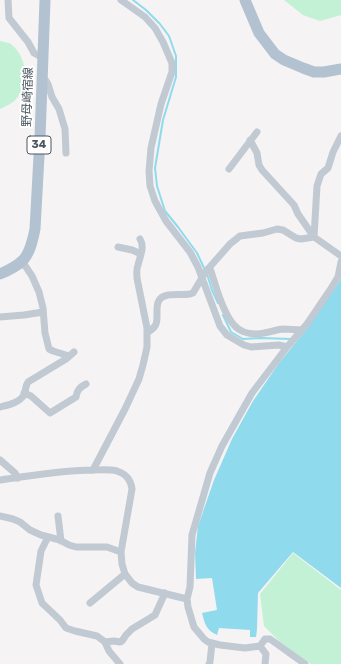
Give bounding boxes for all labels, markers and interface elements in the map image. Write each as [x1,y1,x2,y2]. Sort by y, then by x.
street label: 野母崎宿線 [20,67,36,127]
road number: 34 [27,136,51,154]

